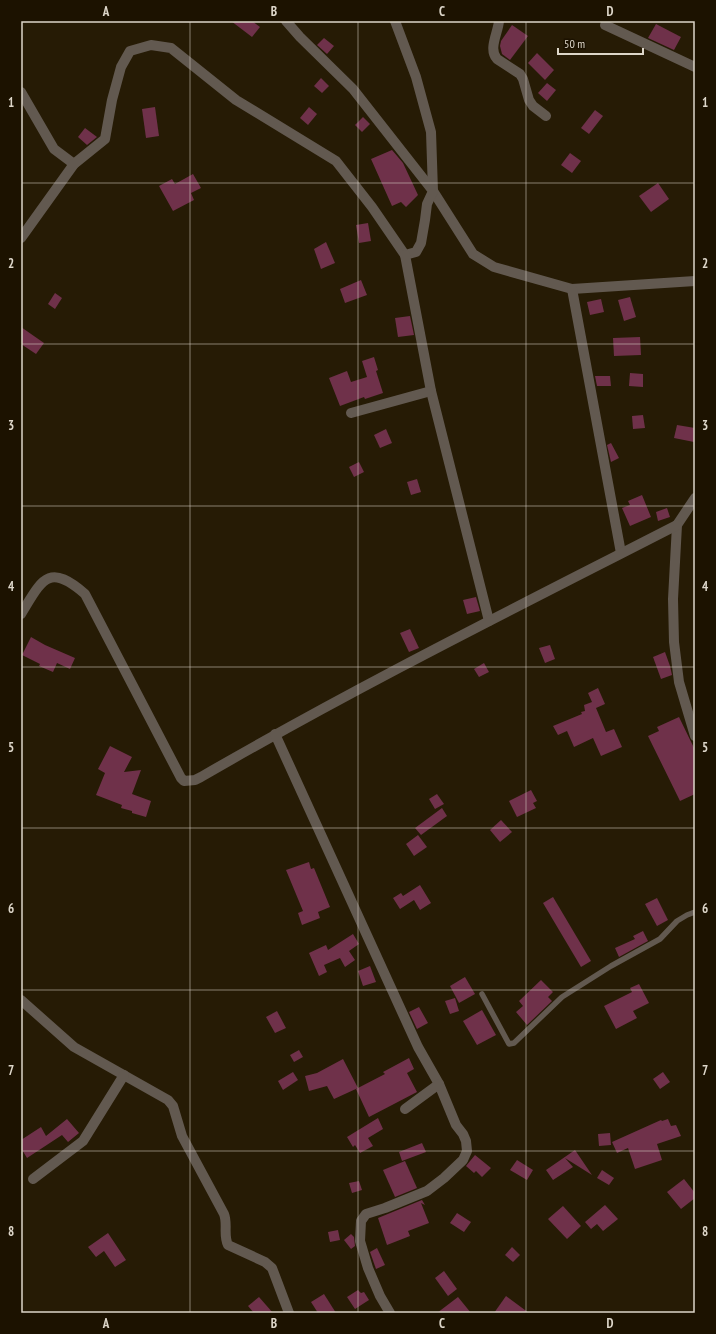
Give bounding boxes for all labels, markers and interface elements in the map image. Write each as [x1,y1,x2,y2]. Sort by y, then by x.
text: A [102,3,110,20]
text: B [271,3,277,20]
text: C [439,3,445,20]
text: D [607,3,614,20]
scale bar [558,30,643,56]
text: 50 m [564,36,585,51]
text: 1 [8,94,14,111]
text: 1 [702,94,708,111]
text: 2 [8,255,14,272]
text: 2 [702,255,708,272]
text: 3 [8,417,14,434]
text: 3 [702,417,708,434]
text: 4 [8,578,15,595]
text: 4 [702,578,709,595]
text: 5 [8,739,14,756]
text: 5 [702,739,708,756]
text: 6 [8,900,14,917]
text: 6 [702,900,708,917]
text: 7 [8,1062,14,1079]
text: 7 [702,1062,708,1079]
text: 8 [8,1223,14,1240]
text: 8 [702,1223,708,1240]
text: A [102,1315,110,1332]
text: B [271,1315,277,1332]
text: C [439,1315,445,1332]
text: D [607,1315,614,1332]

